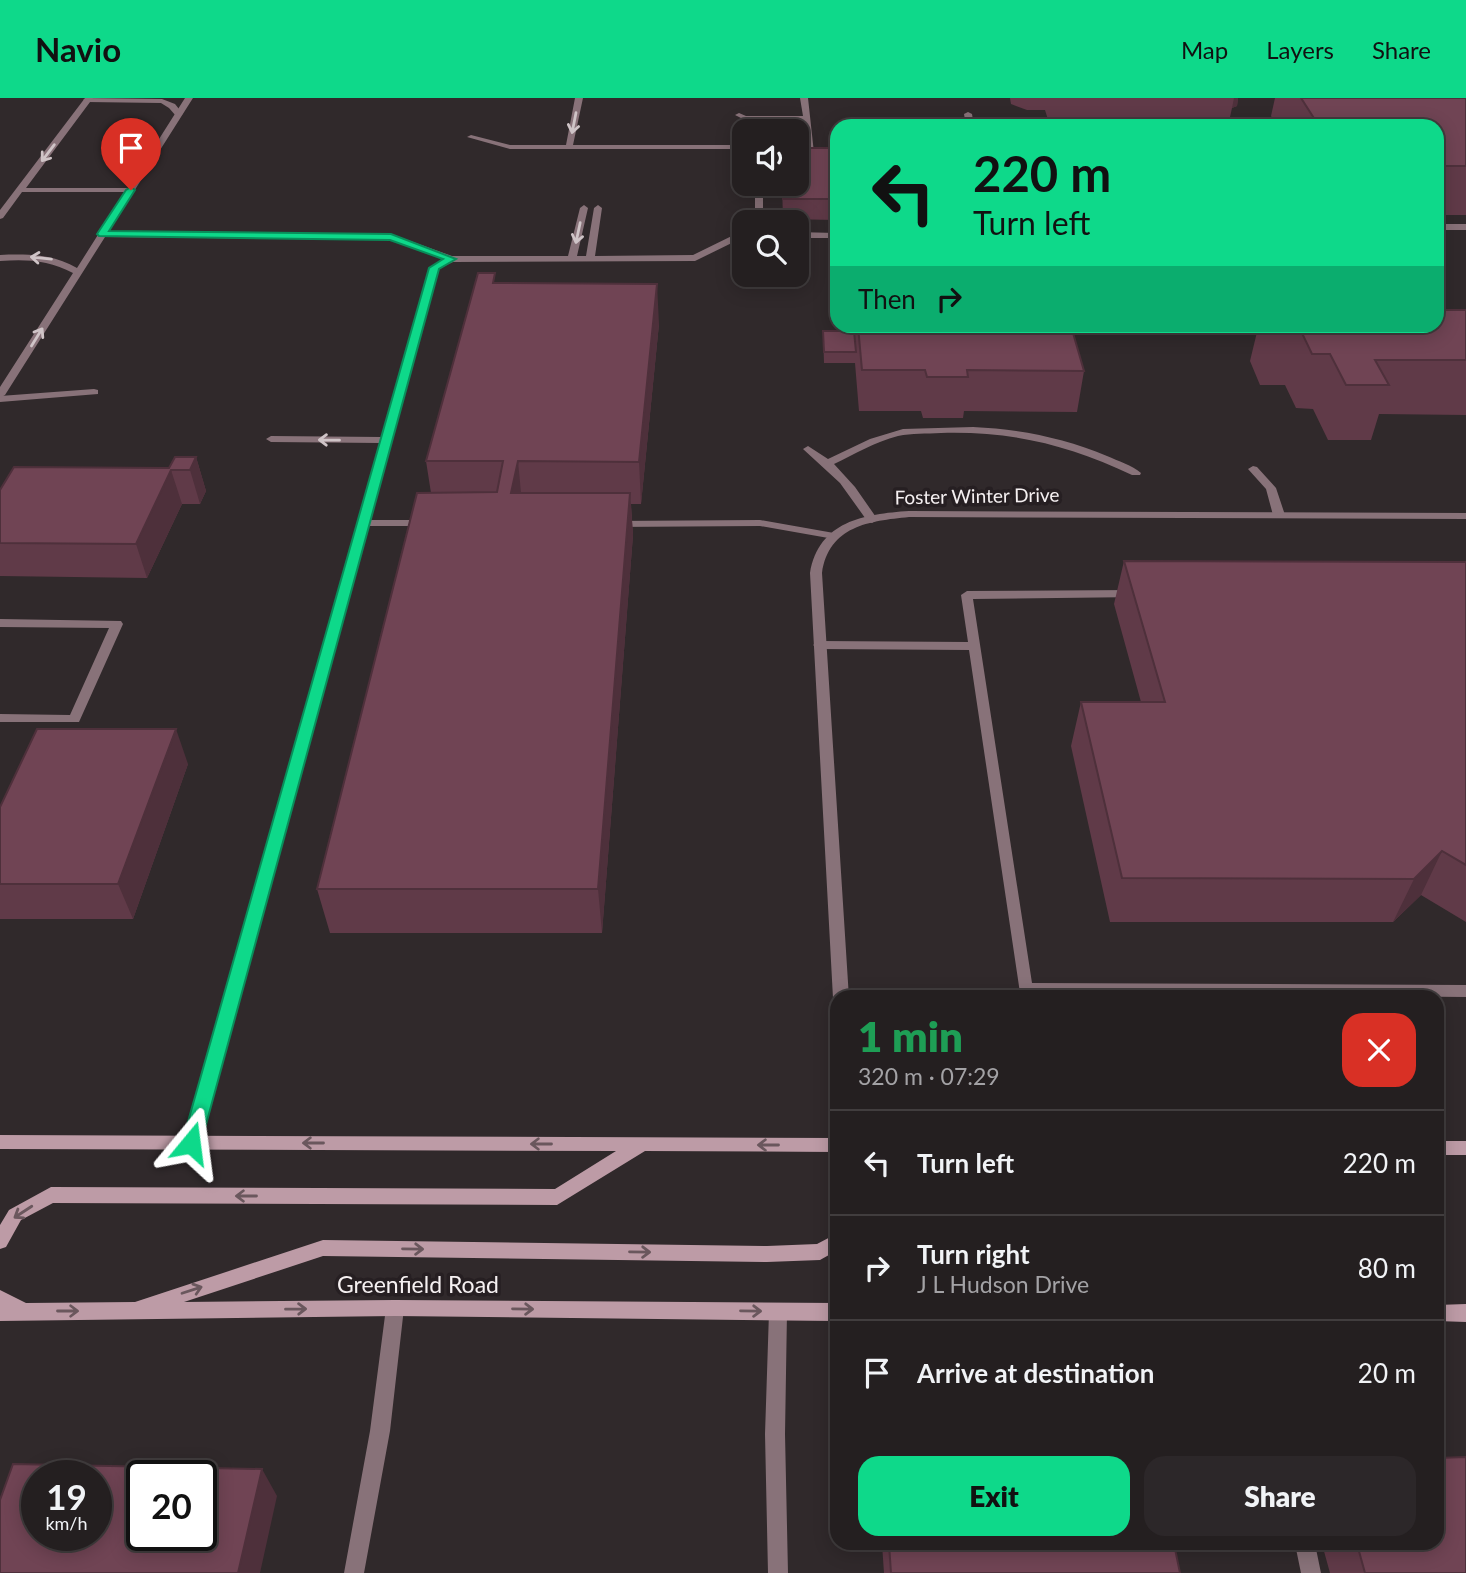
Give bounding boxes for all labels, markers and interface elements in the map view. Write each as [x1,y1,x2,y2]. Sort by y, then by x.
text: Navio [35,29,121,69]
text: Map [1181,35,1228,64]
text: Layers [1266,35,1334,64]
text: Share [1372,35,1431,64]
one-way arrow [567,111,580,134]
pin [101,118,161,190]
map controls [732,119,809,287]
button: sound [732,119,809,196]
icon: arrive [112,129,150,167]
one-way arrow [41,143,56,162]
text: 220 m [973,144,1111,202]
icon: left [858,147,949,238]
text: Turn left [973,203,1090,242]
button: search [732,210,809,287]
one-way arrow [570,221,584,244]
one-way arrow [30,251,53,264]
icon: right [930,280,968,318]
text: Then [858,283,916,315]
one-way arrow [30,328,44,348]
one-way arrow [317,433,340,447]
street label: Foster Winter Drive [894,483,1060,508]
text: 1 min [858,1011,963,1061]
button: close [1342,1013,1416,1087]
text: 320 m · 07:29 [858,1062,1000,1090]
position arrow [154,1106,228,1180]
one-way arrow [302,1136,325,1150]
one-way arrow [530,1137,553,1151]
one-way arrow [757,1138,780,1152]
icon: left [858,1144,896,1182]
text: Turn left [917,1147,1014,1179]
text: 220 m [1343,1147,1416,1179]
one-way arrow [235,1189,258,1203]
one-way arrow [14,1204,33,1219]
text: Turn right [917,1238,1030,1270]
one-way arrow [401,1242,424,1256]
one-way arrow [629,1245,652,1259]
icon: right [858,1249,896,1287]
text: 80 m [1358,1252,1416,1284]
street label: Greenfield Road [337,1270,499,1298]
text: J L Hudson Drive [917,1270,1089,1298]
one-way arrow [181,1283,203,1295]
one-way arrow [284,1302,307,1316]
one-way arrow [511,1302,534,1316]
one-way arrow [56,1304,79,1318]
one-way arrow [739,1304,762,1318]
icon: arrive [858,1354,896,1392]
text: Arrive at destination [917,1357,1154,1389]
text: 20 m [1358,1357,1416,1389]
button: Exit [858,1456,1130,1536]
button: Share [1144,1456,1416,1536]
speed limit sign: 20 [126,1460,217,1551]
text: 19 [46,1475,87,1517]
text: km/h [45,1512,88,1534]

